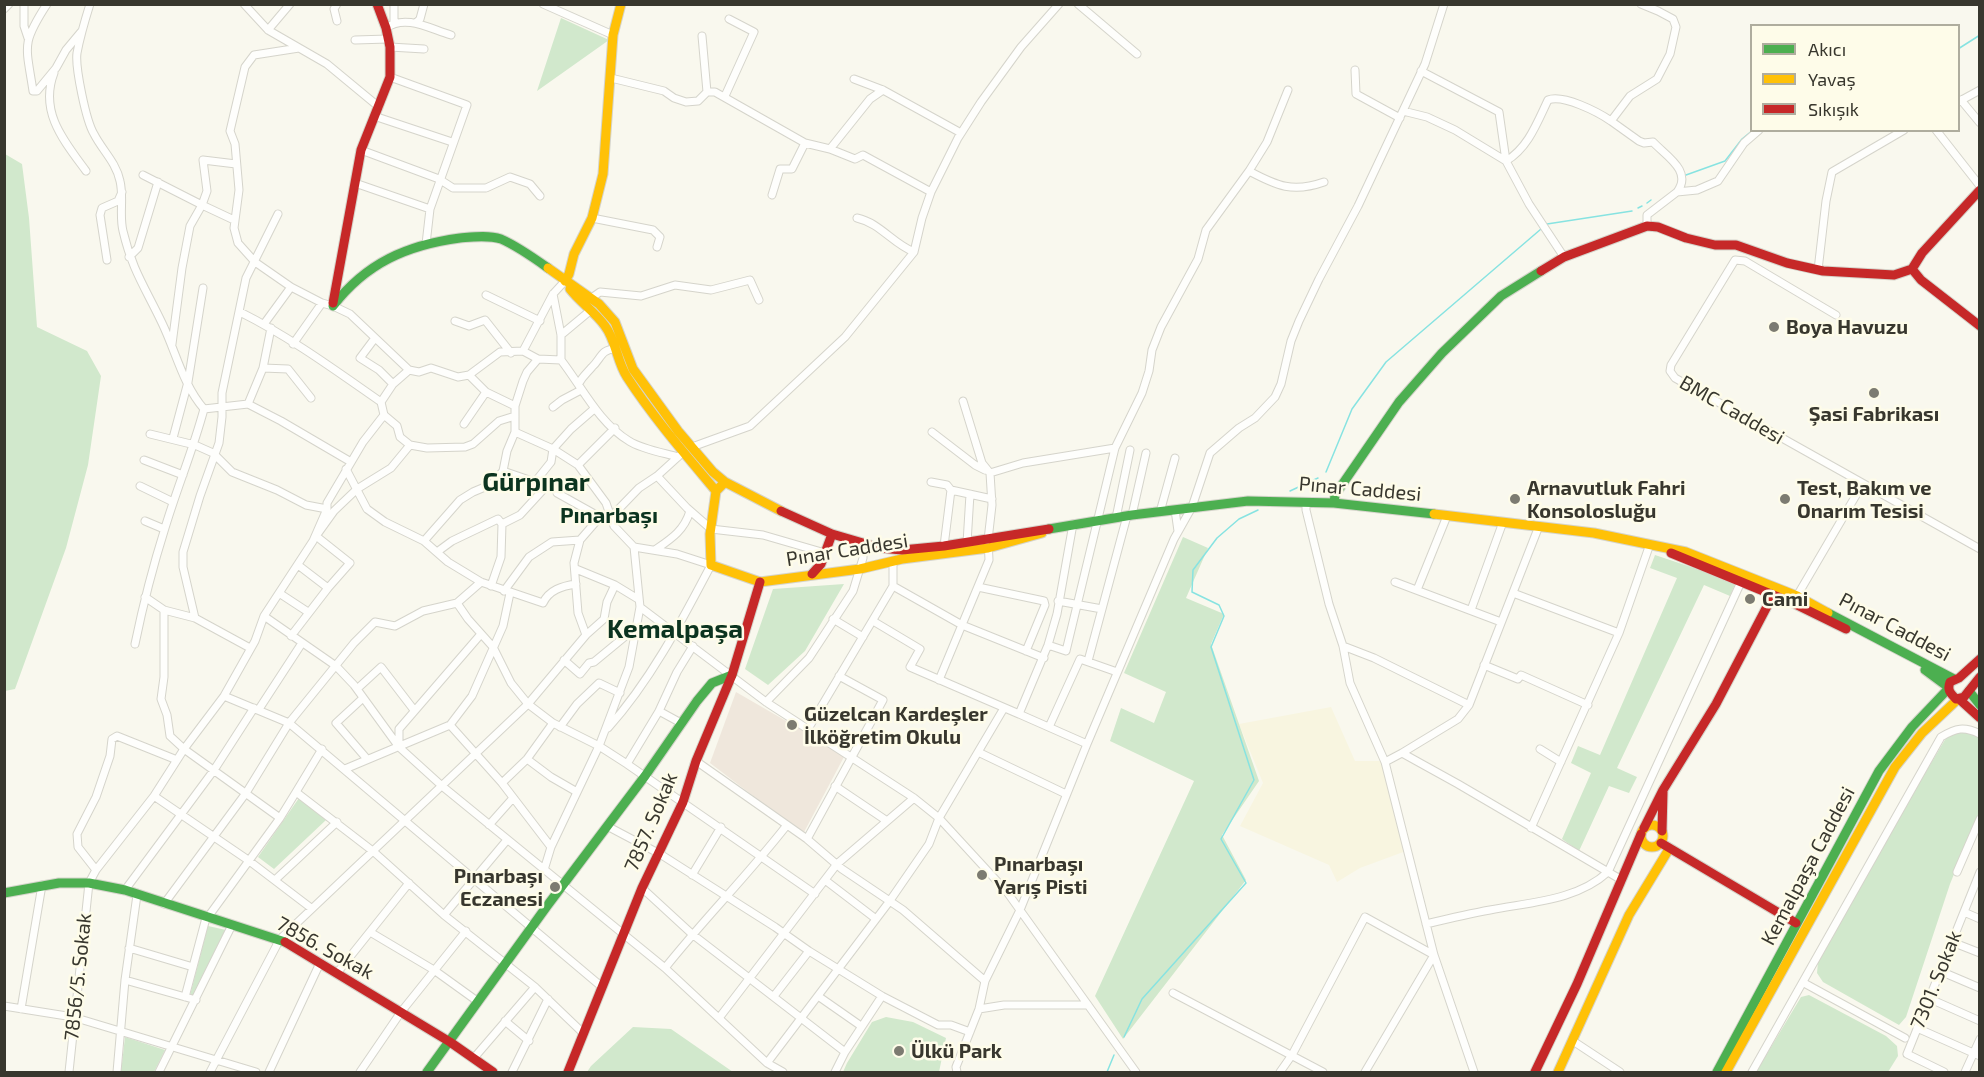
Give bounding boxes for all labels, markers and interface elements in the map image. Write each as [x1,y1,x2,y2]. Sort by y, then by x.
legend [1750,24,1960,132]
text: Akıcı [1808,38,1846,60]
text: Yavaş [1808,68,1856,90]
text: Sıkışık [1808,98,1859,120]
place label: Boya Havuzu [1786,315,1908,339]
marker: Boya Havuzu [1767,320,1781,334]
street label: BMC Caddesi [1675,370,1789,450]
marker: Şasi Fabrikası [1867,386,1881,400]
place label: Şasi Fabrikası [1809,402,1939,426]
district label: Gürpınar [482,466,590,498]
street label: Pınar Caddesi [1298,472,1422,506]
place label: Arnavutluk Fahri Konsolosluğu [1527,476,1685,523]
place label: Test, Bakım ve Onarım Tesisi [1797,476,1932,523]
marker: Arnavutluk Fahri Konsolosluğu [1508,492,1522,506]
marker: Test, Bakım ve Onarım Tesisi [1778,492,1792,506]
district label: Pınarbaşı [560,503,658,529]
street label: Pınar Caddesi [784,529,910,571]
place label: Cami [1762,587,1808,611]
street label: Pınar Caddesi [1835,588,1955,666]
marker: Cami [1743,592,1757,606]
district label: Kemalpaşa [607,613,743,645]
place label: Güzelcan Kardeşler İlköğretim Okulu [804,702,988,749]
marker: Güzelcan Kardeşler İlköğretim Okulu [785,718,799,732]
street label: 7857. Sokak [619,769,683,875]
street label: Kemalpaşa Caddesi [1756,783,1860,949]
place label: Pınarbaşı Yarış Pisti [994,852,1088,899]
place label: Pınarbaşı Eczanesi [454,864,543,911]
marker: Pınarbaşı Yarış Pisti [975,868,989,882]
marker: Pınarbaşı Eczanesi [548,880,562,894]
street label: 7856. Sokak [272,911,378,985]
street label: 7856/5. Sokak [59,912,97,1042]
street label: 7301. Sokak [1905,927,1967,1033]
place label: Ülkü Park [911,1039,1002,1063]
marker: Ülkü Park [892,1044,906,1058]

